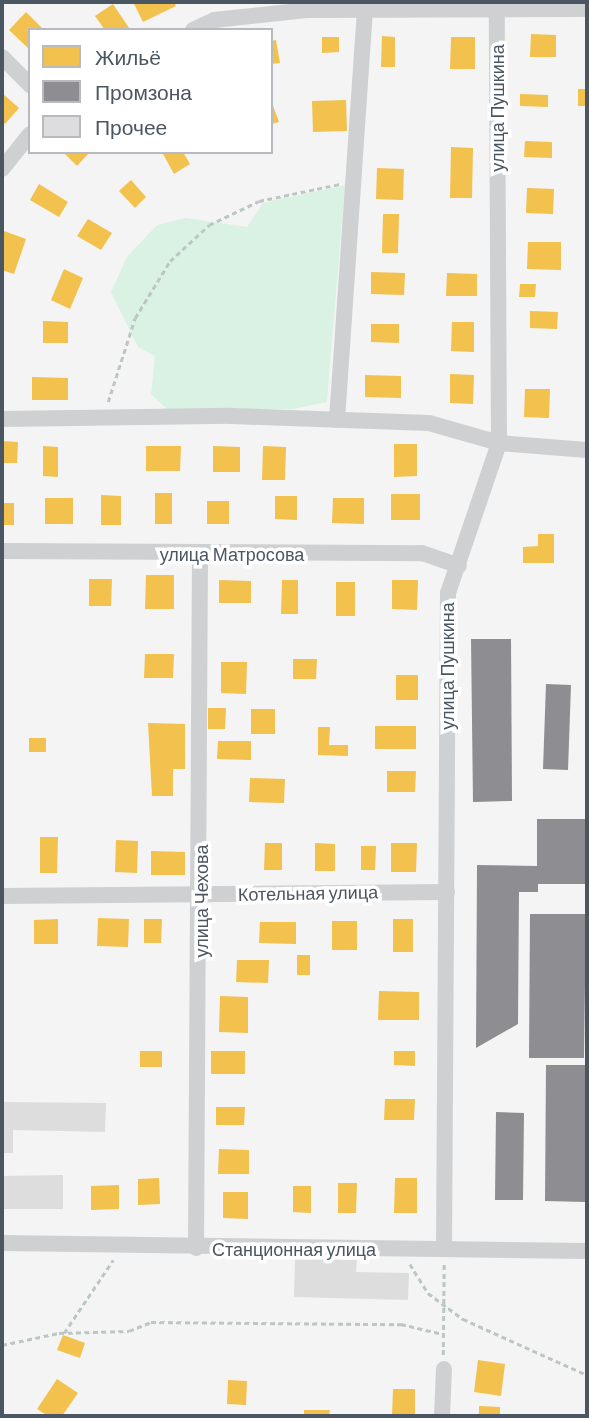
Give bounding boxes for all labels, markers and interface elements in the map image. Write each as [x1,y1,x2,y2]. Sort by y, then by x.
legend [28,28,273,154]
text: Жильё [95,44,161,69]
street label: улица Пушкина [486,44,508,172]
text: Промзона [95,79,192,104]
text: Прочее [95,114,167,139]
street label: улица Матросова [160,543,304,565]
street label: улица Пушкина [436,602,458,730]
street label: улица Чехова [190,845,212,957]
street label: Котельная улица [238,881,378,905]
street label: Станционная улица [212,1238,376,1260]

